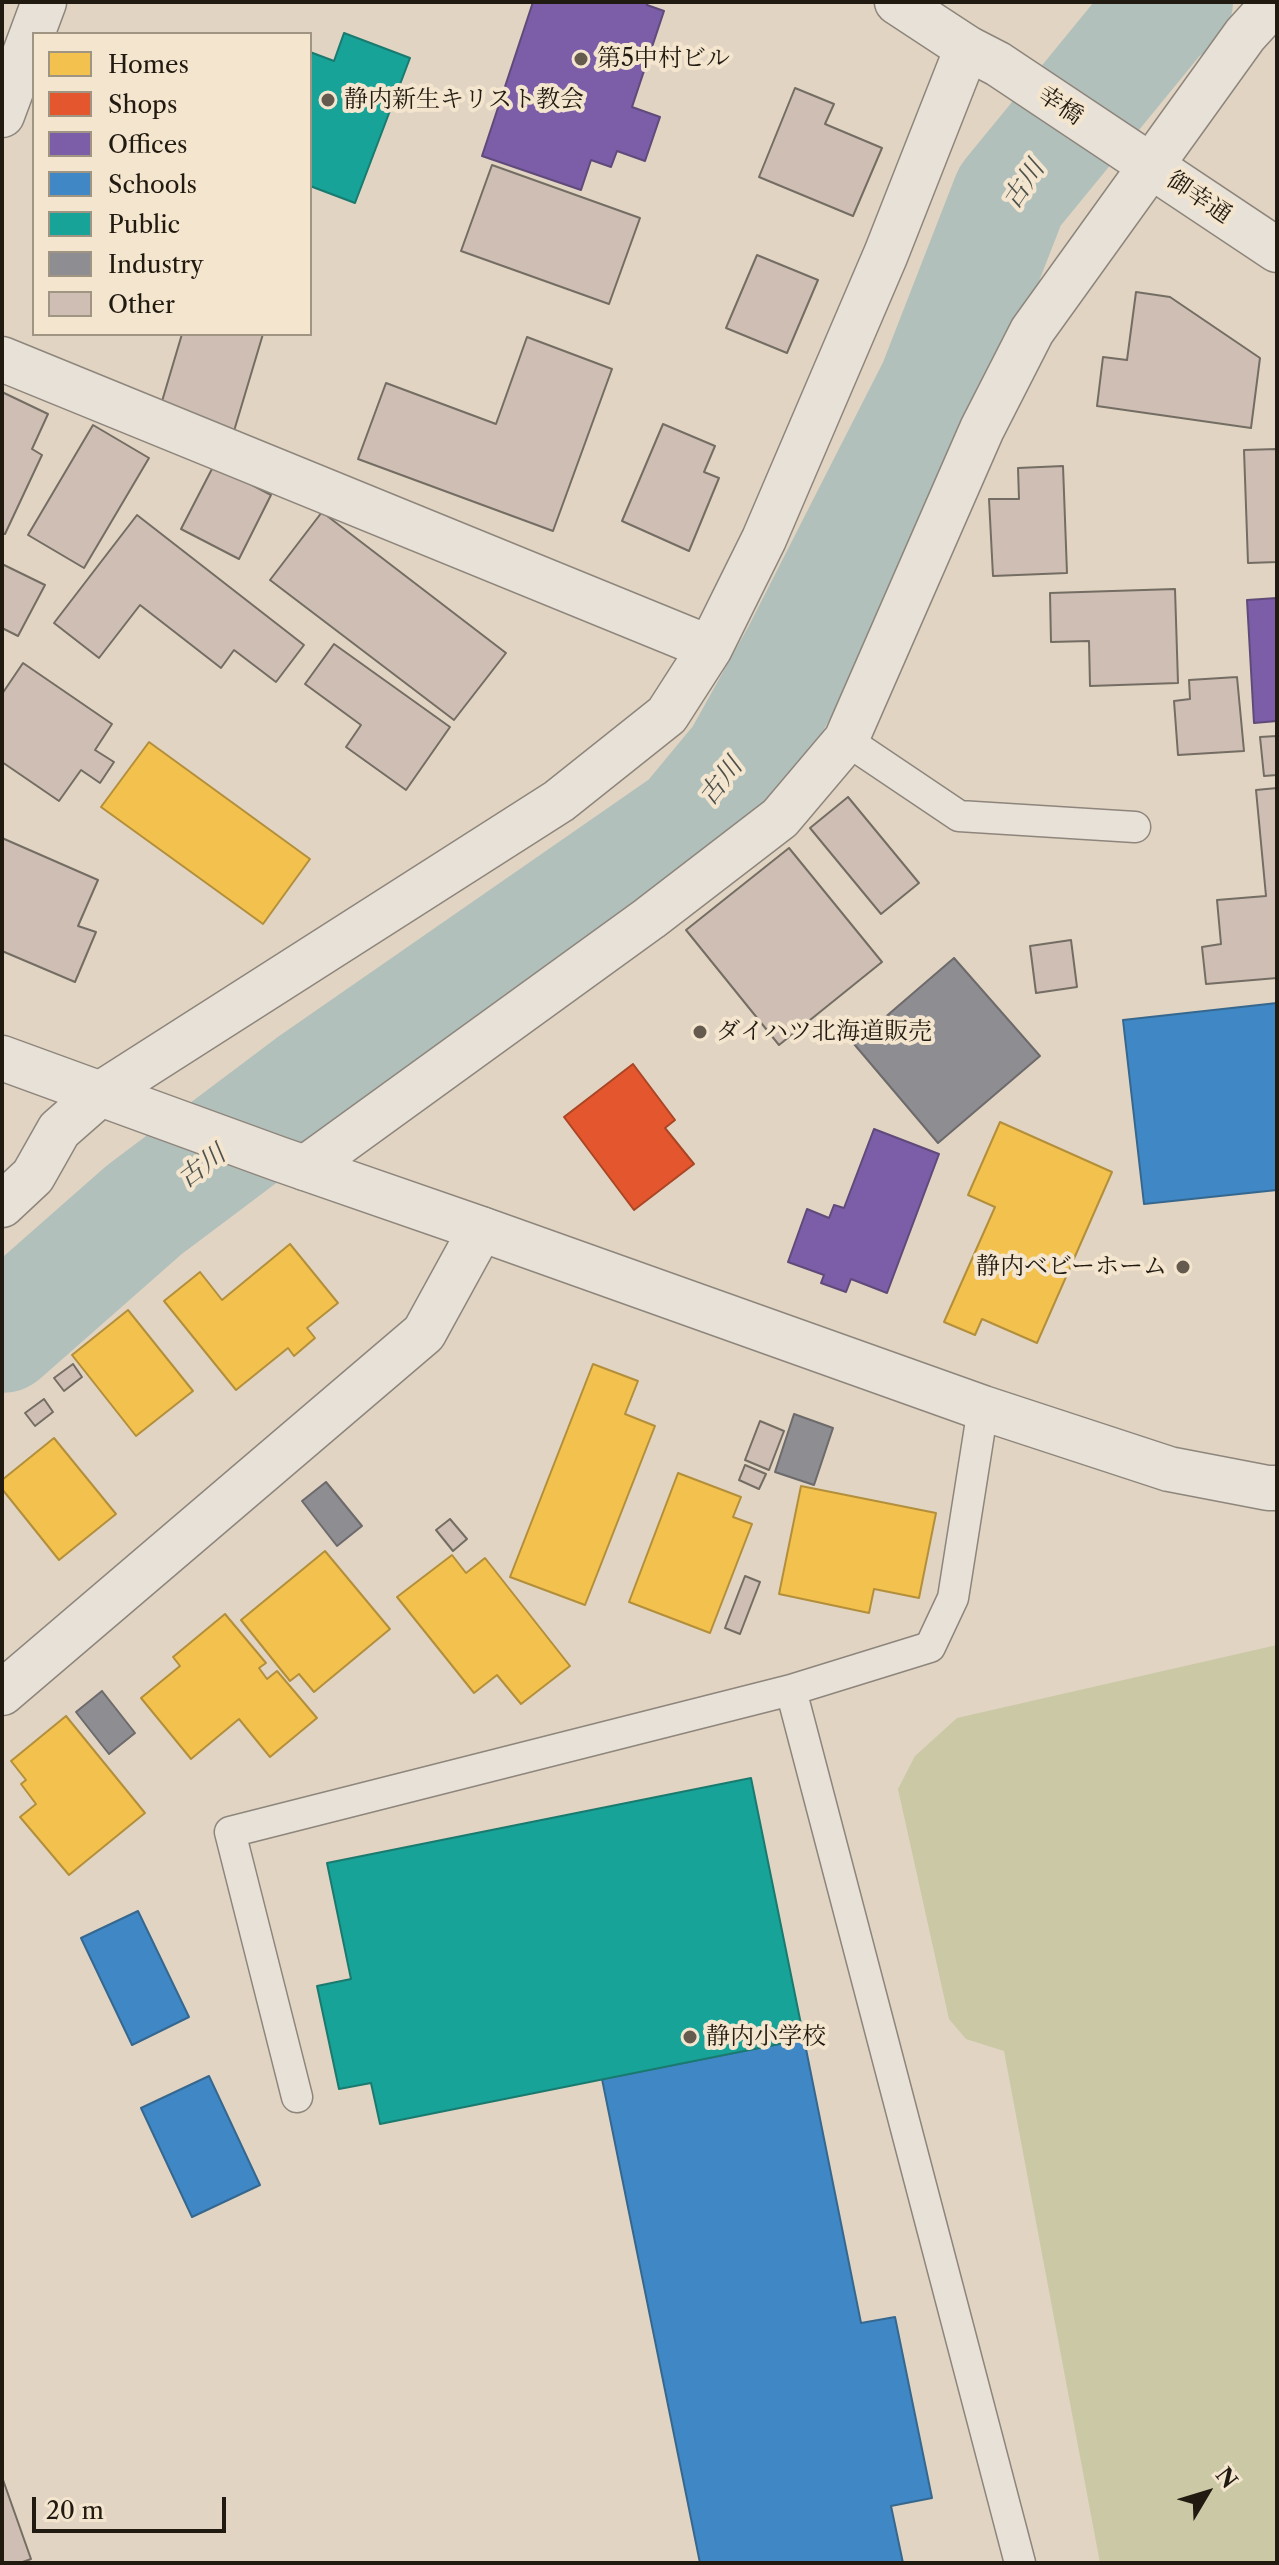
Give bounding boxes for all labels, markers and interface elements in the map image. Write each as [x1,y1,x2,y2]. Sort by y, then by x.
legend [32,32,312,336]
place label: 第5中村ビル [597,45,730,73]
text: Homes [108,50,189,79]
marker: 第5中村ビル [572,50,590,68]
street label: 幸橋 [1032,81,1088,131]
place label: 静内新生キリスト教会 [344,86,584,114]
text: Shops [108,90,177,119]
marker: 静内新生キリスト教会 [319,91,337,109]
text: Offices [108,130,188,159]
water label: 古川 [997,155,1051,215]
street label: 御幸通 [1161,166,1237,230]
text: Schools [108,170,197,199]
text: Public [108,210,180,239]
text: Industry [108,250,204,279]
text: Other [108,290,175,319]
water label: 古川 [693,752,749,812]
place label: ダイハツ北海道販売 [716,1018,932,1046]
marker: ダイハツ北海道販売 [691,1023,709,1041]
water label: 古川 [172,1139,232,1195]
place label: 静内ベビーホーム [976,1253,1167,1281]
marker: 静内ベビーホーム [1174,1258,1192,1276]
place label: 静内小学校 [706,2023,826,2051]
marker: 静内小学校 [681,2028,699,2046]
north arrow [1167,2453,1247,2533]
text: N [1210,2462,1243,2494]
scale bar [36,2481,230,2531]
text: 20 m [46,2496,104,2525]

